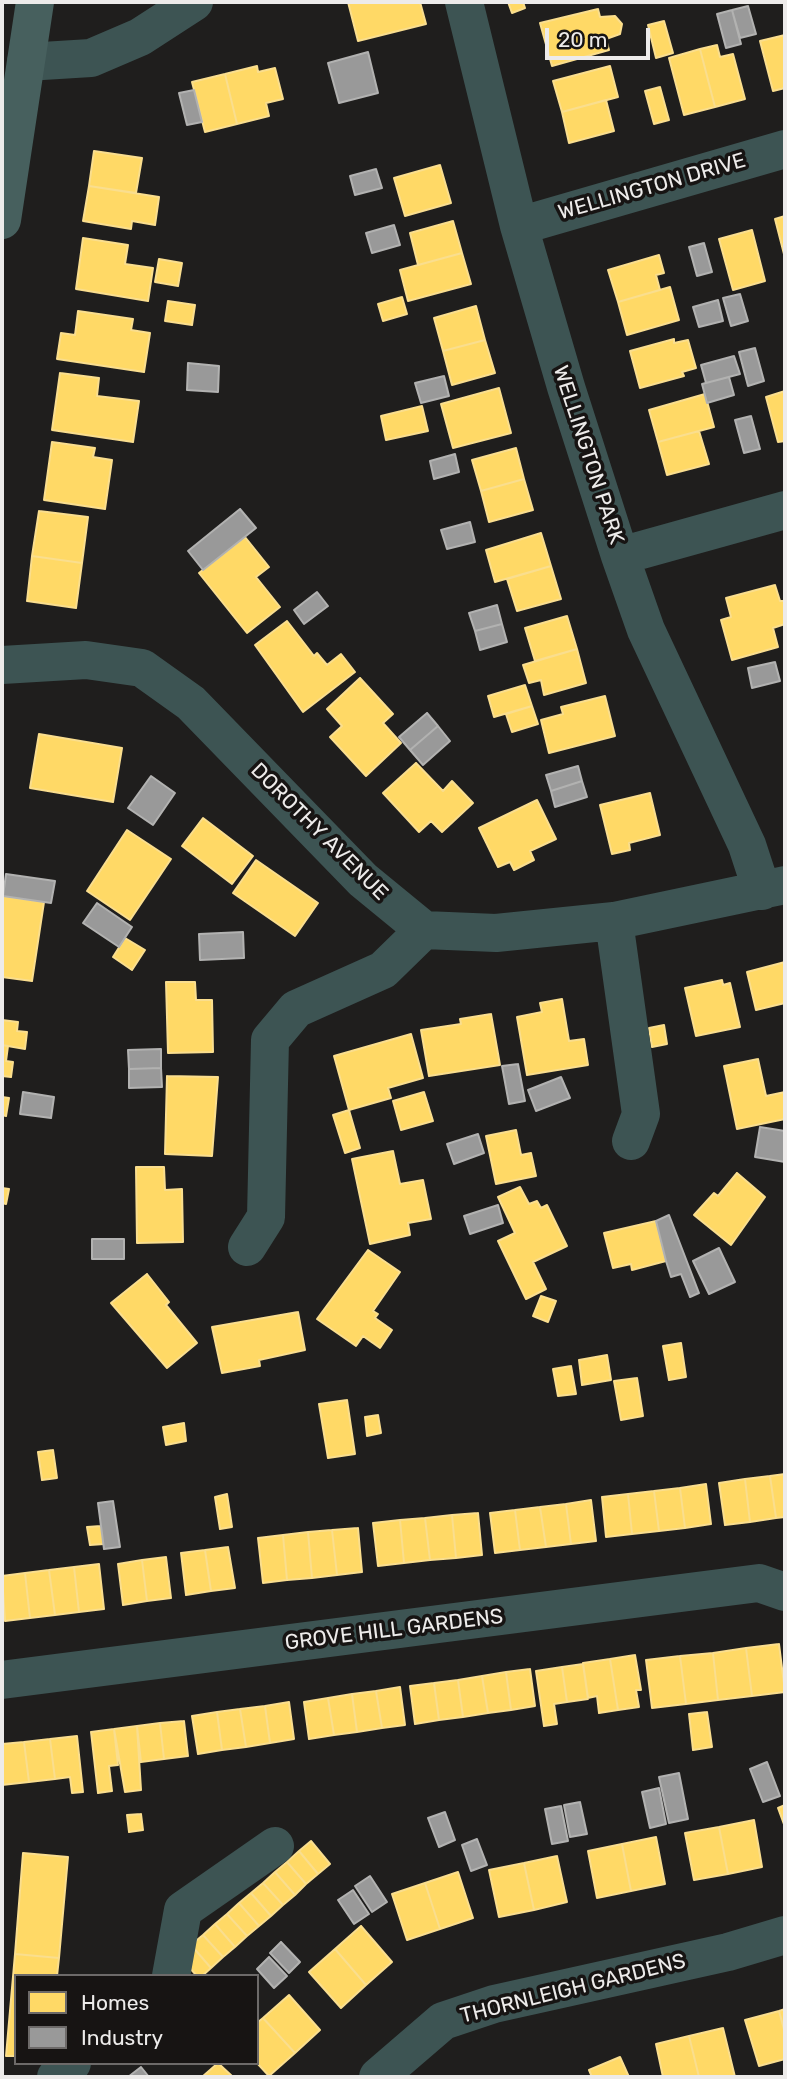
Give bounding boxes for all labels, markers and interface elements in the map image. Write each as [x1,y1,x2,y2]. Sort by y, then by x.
scale bar [549,14,654,58]
text: 20 m [558,27,607,52]
street label: WELLINGTON DRIVE [555,148,749,226]
street label: WELLINGTON PARK [547,362,629,548]
street label: DOROTHY AVENUE [245,758,393,906]
street label: GROVE HILL GARDENS [283,1604,505,1656]
street label: THORNLEIGH GARDENS [458,1949,688,2029]
legend [14,1974,259,2065]
text: Homes [81,1990,149,2015]
text: Industry [81,2025,163,2050]

